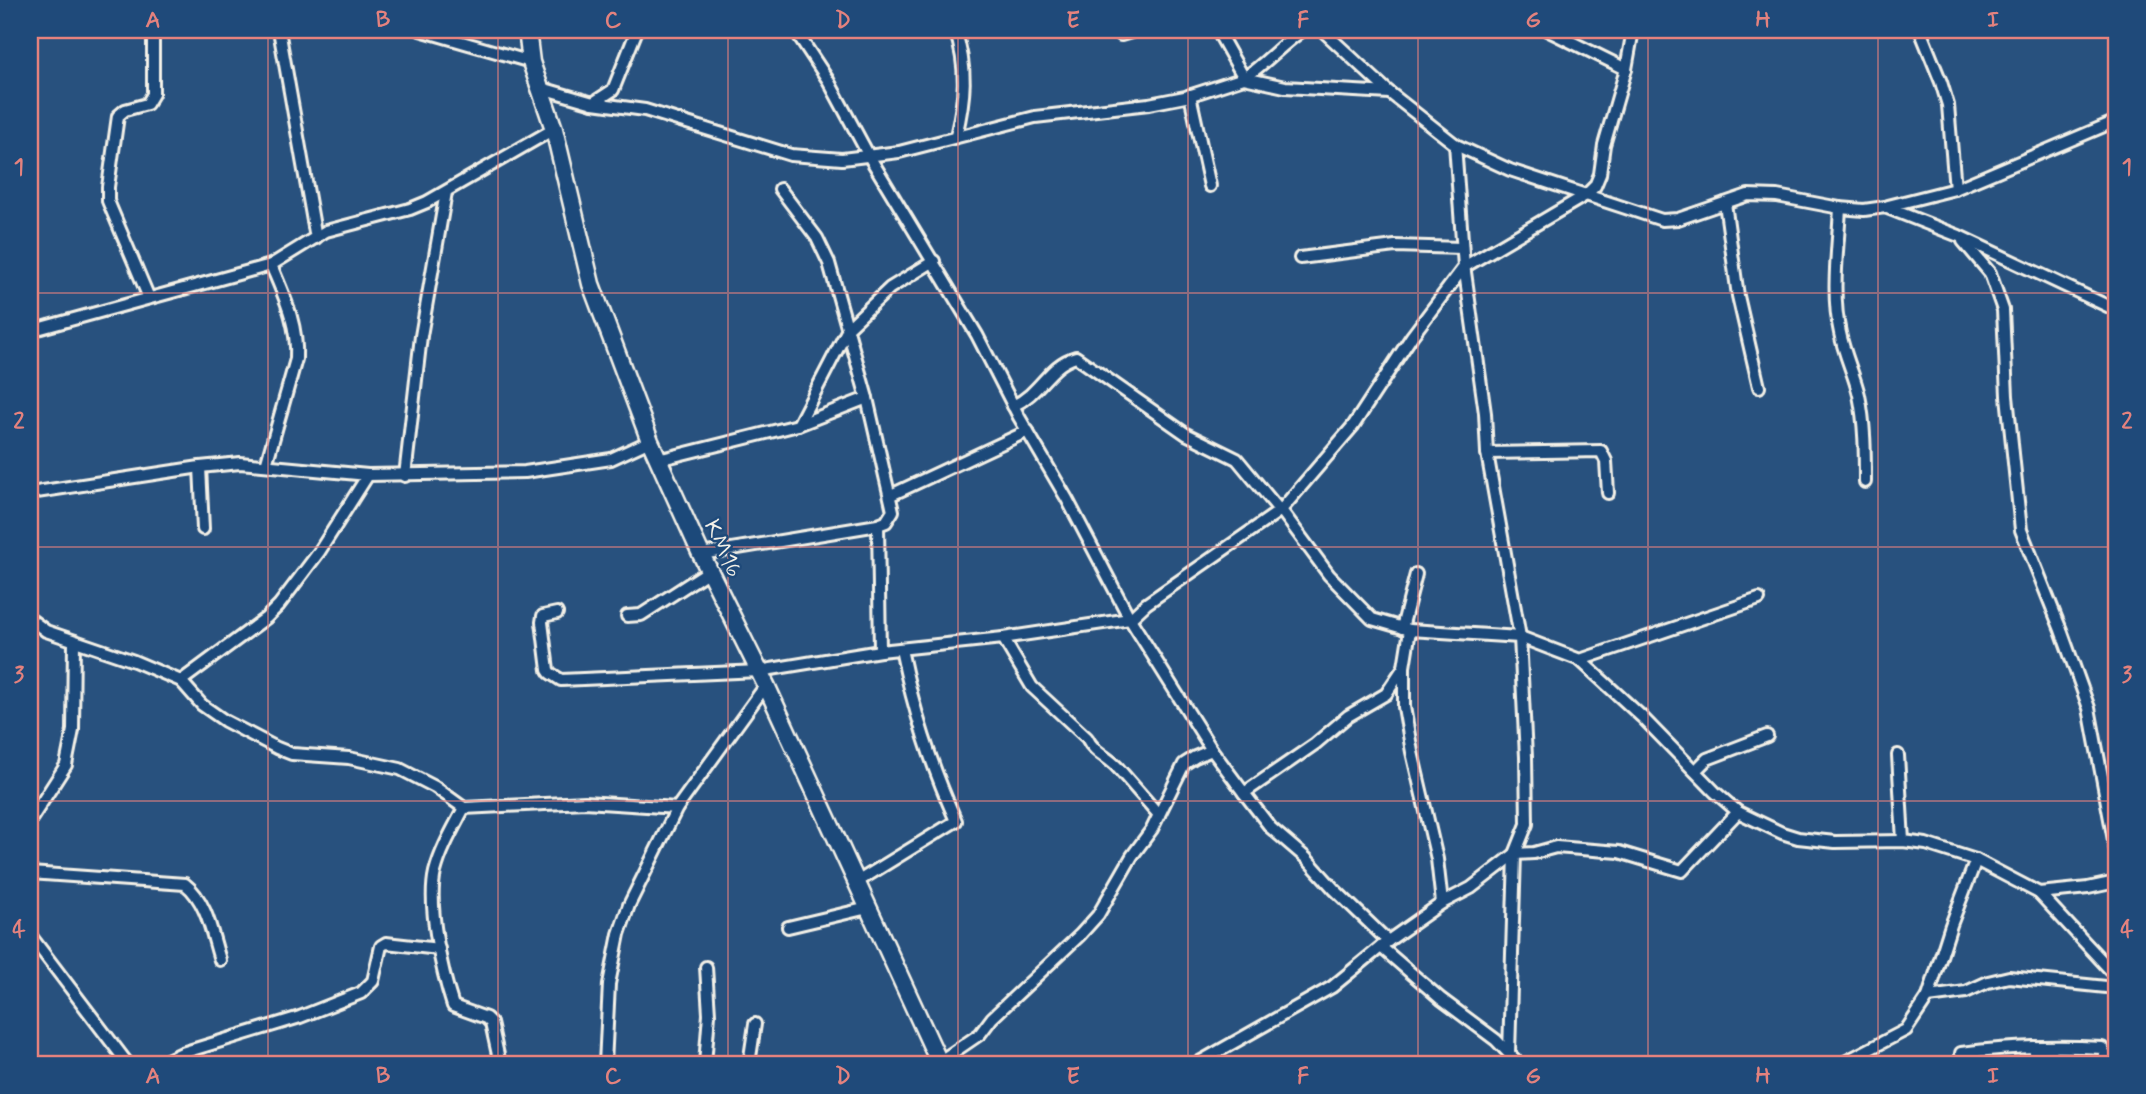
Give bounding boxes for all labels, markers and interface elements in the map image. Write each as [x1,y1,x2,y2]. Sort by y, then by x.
text: A [145,6,161,36]
text: B [376,6,391,36]
text: C [605,6,622,36]
text: D [835,6,851,36]
text: E [1066,6,1080,36]
text: F [1297,6,1309,36]
text: G [1525,6,1541,36]
text: H [1755,6,1771,36]
text: I [1987,6,1999,36]
text: 1 [14,153,24,183]
text: 1 [2122,153,2132,183]
text: 2 [13,407,25,437]
text: 2 [2121,407,2133,437]
street label: KM16 [696,515,749,583]
text: 3 [14,661,25,691]
text: 3 [2122,661,2133,691]
text: 4 [12,915,26,945]
text: 4 [2120,915,2134,945]
text: A [145,1062,161,1092]
text: B [376,1062,391,1092]
text: C [605,1062,622,1092]
text: D [835,1062,851,1092]
text: E [1066,1062,1080,1092]
text: F [1297,1062,1309,1092]
text: G [1525,1062,1541,1092]
text: H [1755,1062,1771,1092]
text: I [1987,1062,1999,1092]

